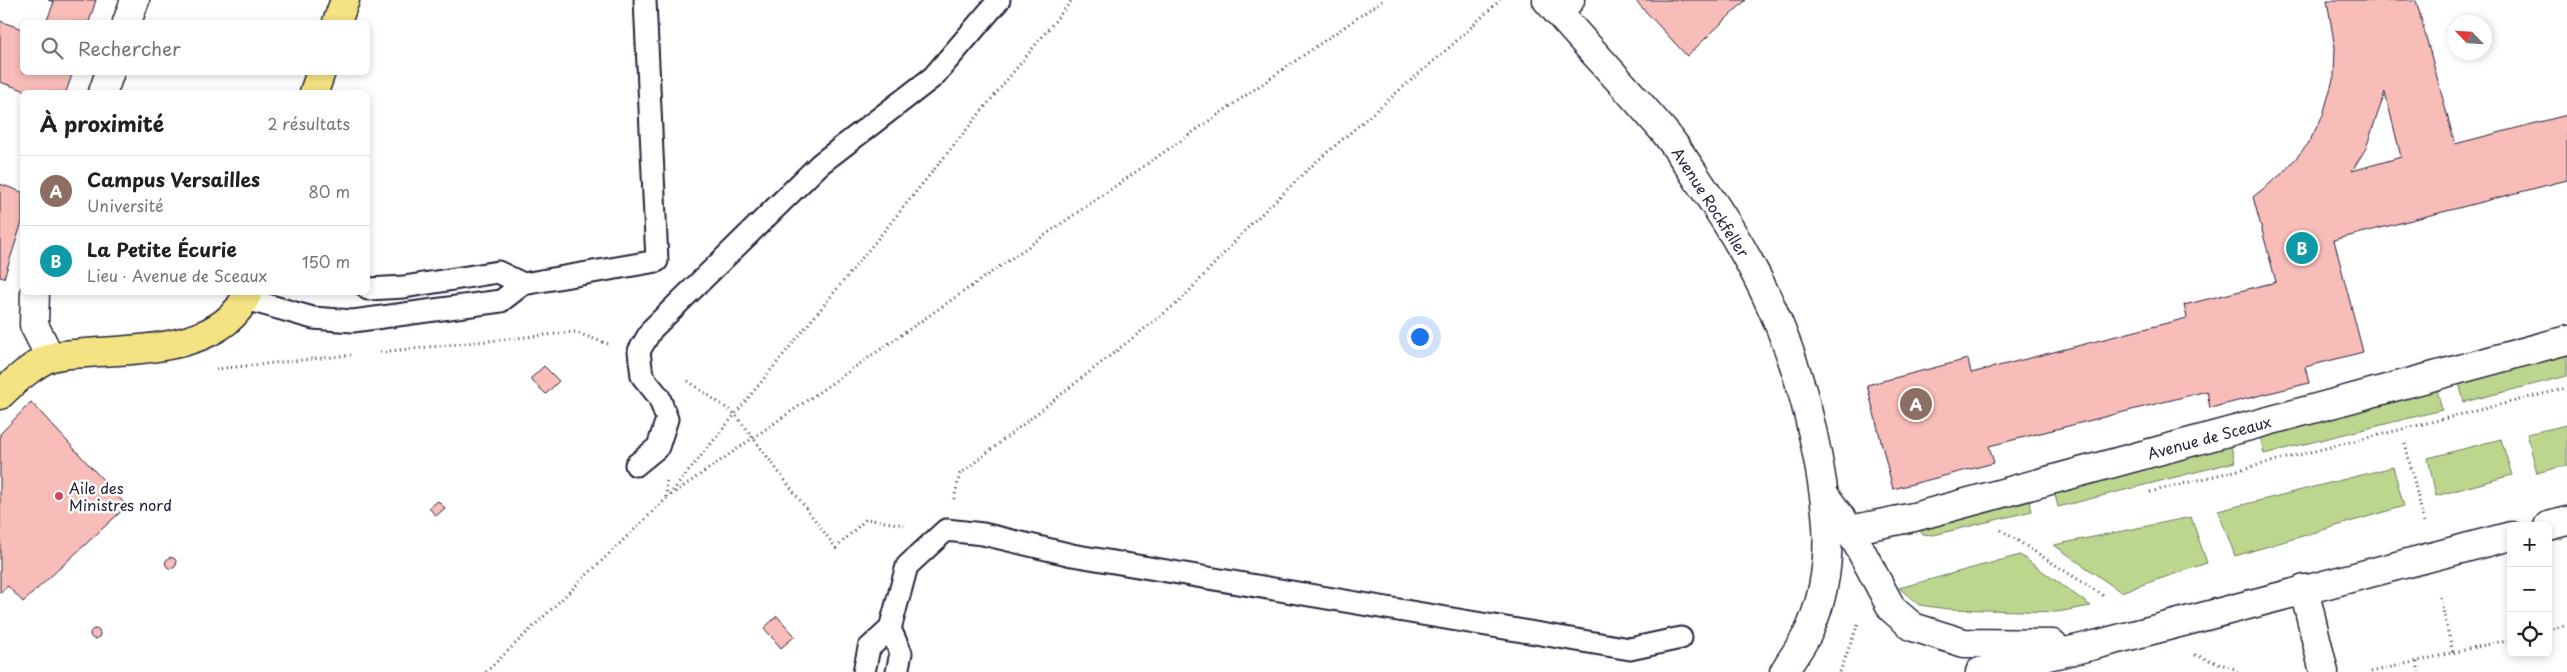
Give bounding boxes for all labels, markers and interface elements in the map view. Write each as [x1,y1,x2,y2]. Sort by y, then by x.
north arrow [2447,15,2492,60]
search box [20,20,370,75]
icon: search [38,34,66,62]
text: Rechercher [78,34,181,62]
text: À proximité [40,107,164,139]
text: 2 résultats [267,111,350,135]
street label: Avenue Rockfeller [1667,142,1755,262]
text: Campus Versailles [87,165,260,193]
text: A [50,179,62,203]
text: 80 m [308,179,350,203]
text: Université [87,193,163,217]
pin: B [2286,229,2318,267]
text: La Petite Écurie [87,235,237,263]
text: B [51,249,61,273]
text: 150 m [302,249,350,273]
text: Lieu · Avenue de Sceaux [87,263,267,287]
your location [1407,324,1433,350]
pin: A [1900,385,1932,423]
street label: Avenue de Sceaux [2145,409,2274,465]
place label: Aile des Ministres nord [69,476,172,516]
marker: Aile des Ministres nord [53,490,65,502]
map controls [2507,522,2552,657]
button: + [2507,522,2552,567]
button: − [2507,567,2552,612]
button: locate [2507,612,2552,657]

